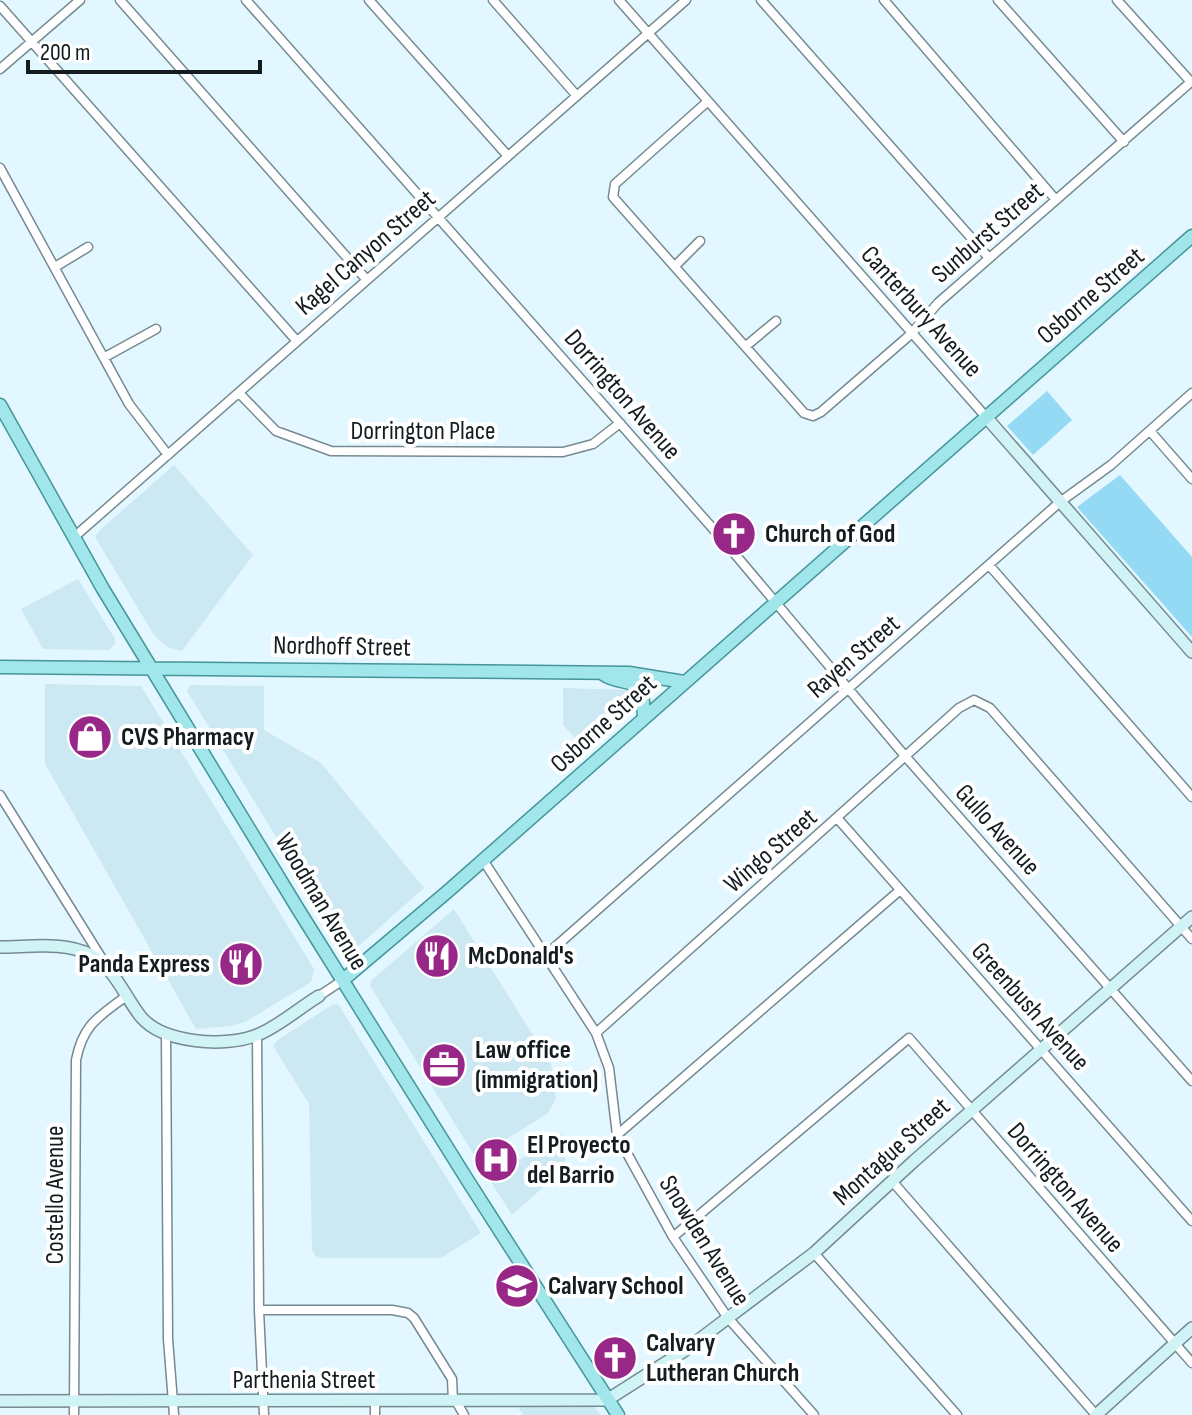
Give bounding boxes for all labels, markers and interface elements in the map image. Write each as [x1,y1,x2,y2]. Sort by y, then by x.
scale bar [28,24,260,74]
text: 200 m [40,38,91,67]
street label: Sunburst Street [926,176,1050,290]
street label: Kagel Canyon Street [290,184,442,322]
street label: Canterbury Avenue [854,240,988,384]
street label: Osborne Street [1031,241,1151,351]
street label: Dorrington Avenue [557,324,687,466]
street label: Dorrington Place [350,416,496,447]
church icon: Church of God [710,510,758,558]
place label: Church of God [765,519,895,550]
street label: Rayen Street [802,609,906,705]
street label: Nordhoff Street [273,630,411,664]
street label: Osborne Street [545,668,663,780]
shop icon: CVS Pharmacy [66,713,114,761]
place label: CVS Pharmacy [121,722,255,753]
street label: Gullo Avenue [948,778,1046,882]
street label: Wingo Street [718,802,824,900]
street label: Woodman Avenue [268,828,374,976]
restaurant icon: McDonald's [413,932,461,980]
street label: Greenbush Avenue [964,936,1096,1078]
restaurant icon: Panda Express [217,940,265,988]
place label: McDonald's [468,941,574,972]
place label: Panda Express [78,949,210,980]
place label: Law office (immigration) [475,1035,598,1096]
office icon: Law office (immigration) [420,1041,468,1089]
street label: Montague Street [827,1092,957,1212]
street label: Dorrington Avenue [1000,1117,1130,1259]
street label: Costello Avenue [40,1126,71,1264]
place label: El Proyecto del Barrio [527,1130,631,1191]
hospital icon: El Proyecto del Barrio [472,1136,520,1184]
street label: Snowden Avenue [652,1170,756,1312]
school or university icon: Calvary School [493,1262,541,1310]
place label: Calvary School [548,1271,684,1302]
place label: Calvary Lutheran Church [646,1328,799,1389]
church icon: Calvary Lutheran Church [591,1334,639,1382]
street label: Parthenia Street [233,1365,376,1396]

